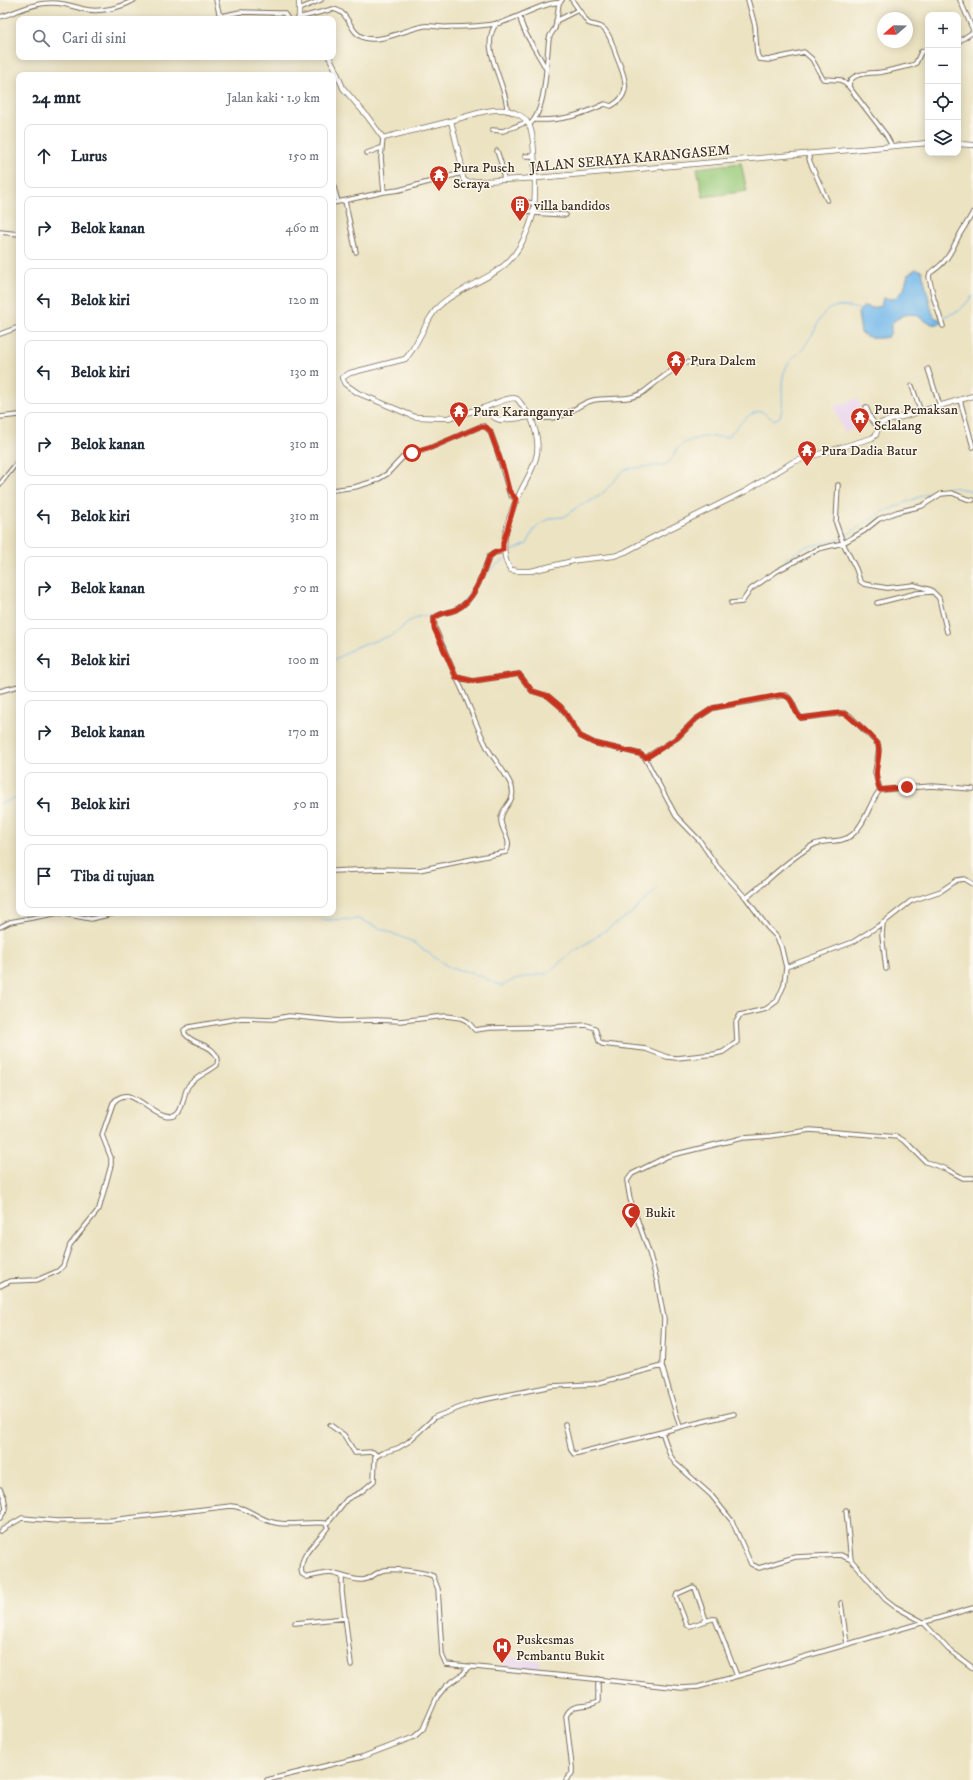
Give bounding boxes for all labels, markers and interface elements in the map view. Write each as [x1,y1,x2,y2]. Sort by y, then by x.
north arrow [877,12,913,48]
map controls [925,12,961,156]
button: + [925,12,961,48]
search box [16,16,336,60]
icon: search [30,27,52,49]
text: Cari di sini [62,29,126,48]
button: − [925,48,961,84]
button: locate [925,84,961,120]
text: 24 mnt [32,87,81,109]
text: Jalan kaki · 1.9 km [227,90,320,106]
button: layers [925,120,961,156]
street label: JALAN SERAYA KARANGASEM [527,141,731,177]
icon: ahead [33,145,55,167]
text: Lurus [71,147,107,166]
text: 150 m [288,148,319,164]
place label: Pura Puseh Seraya [453,159,515,193]
temple icon: Pura Puseh Seraya [428,164,450,192]
building icon: villa bandidos [509,194,531,222]
place label: villa bandidos [533,197,610,215]
icon: right [33,217,55,239]
text: Belok kanan [71,219,145,238]
text: 460 m [285,220,319,236]
icon: left [33,289,55,311]
text: Belok kiri [71,291,130,310]
text: 120 m [288,292,319,308]
temple icon: Pura Dalem [665,349,687,377]
place label: Pura Dalem [690,352,756,370]
icon: left [33,361,55,383]
text: Belok kiri [71,363,130,382]
text: 130 m [290,364,319,380]
temple icon: Pura Karanganyar [448,400,470,428]
place label: Pura Pemaksan Selalang [874,401,959,435]
place label: Pura Karanganyar [473,403,575,421]
temple icon: Pura Pemaksan Selalang [849,406,871,434]
icon: right [33,433,55,455]
text: Belok kanan [71,435,145,454]
text: 310 m [290,436,319,452]
temple icon: Pura Dadia Batur [796,439,818,467]
place label: Pura Dadia Batur [821,442,918,460]
route start [403,444,421,462]
icon: left [33,505,55,527]
text: Belok kiri [71,507,130,526]
text: 310 m [290,508,319,524]
icon: right [33,577,55,599]
text: Belok kanan [71,579,145,598]
text: 50 m [293,580,319,596]
icon: left [33,649,55,671]
text: Belok kiri [71,651,130,670]
text: 100 m [288,652,319,668]
icon: right [33,721,55,743]
text: Belok kanan [71,723,145,742]
text: 170 m [288,724,319,740]
route end [898,778,916,796]
icon: left [33,793,55,815]
text: Belok kiri [71,795,130,814]
text: 50 m [293,796,319,812]
icon: arrive [33,865,55,887]
text: Tiba di tujuan [71,867,154,886]
mosque icon: Bukit [620,1201,642,1229]
place label: Bukit [645,1204,676,1222]
place label: Puskesmas Pembantu Bukit [516,1631,605,1665]
hospital icon: Puskesmas Pembantu Bukit [491,1636,513,1664]

